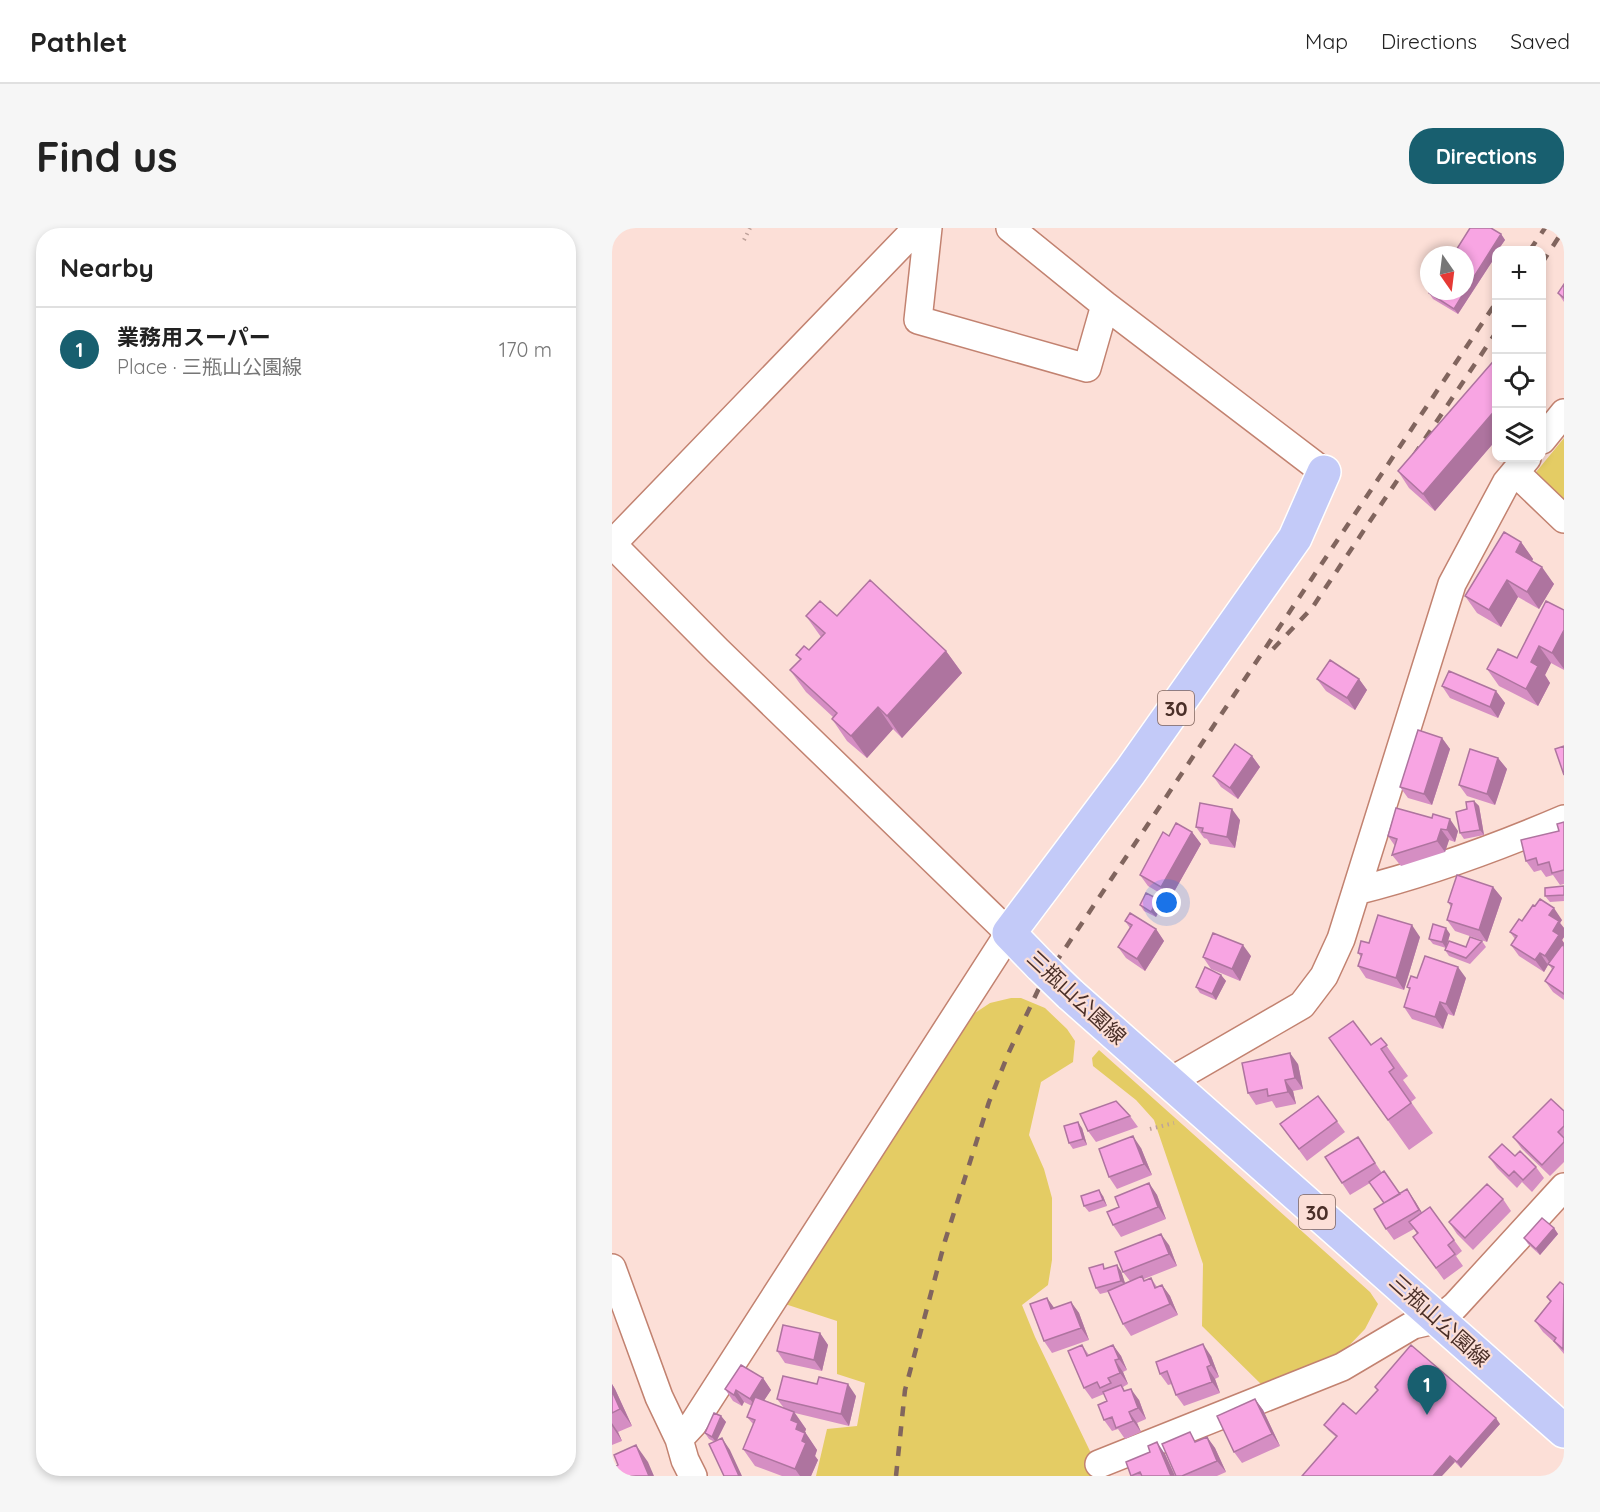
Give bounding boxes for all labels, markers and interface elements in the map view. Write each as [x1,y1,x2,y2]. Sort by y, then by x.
text: Pathlet [30,24,127,59]
text: Map [1305,28,1348,54]
text: Directions [1381,28,1477,54]
text: Saved [1510,28,1570,54]
button: Directions [1409,128,1564,184]
text: Find us [36,130,178,183]
north arrow [1420,246,1474,300]
map controls [1492,246,1546,462]
button: + [1492,246,1546,300]
text: Nearby [60,251,154,284]
button: − [1492,300,1546,354]
text: 業務用スーパー [117,323,271,351]
text: 1 [76,337,83,362]
text: 170 m [499,337,552,362]
text: Place · 三瓶山公園線 [117,354,302,379]
button: locate [1492,354,1546,408]
button: layers [1492,408,1546,462]
road number: 30 [1158,691,1194,725]
your location [1152,888,1181,917]
street label: 三瓶山公園線 [1022,945,1132,1049]
road number: 30 [1299,1195,1335,1229]
street label: 三瓶山公園線 [1384,1268,1496,1372]
pin: 1 [1408,1366,1446,1415]

